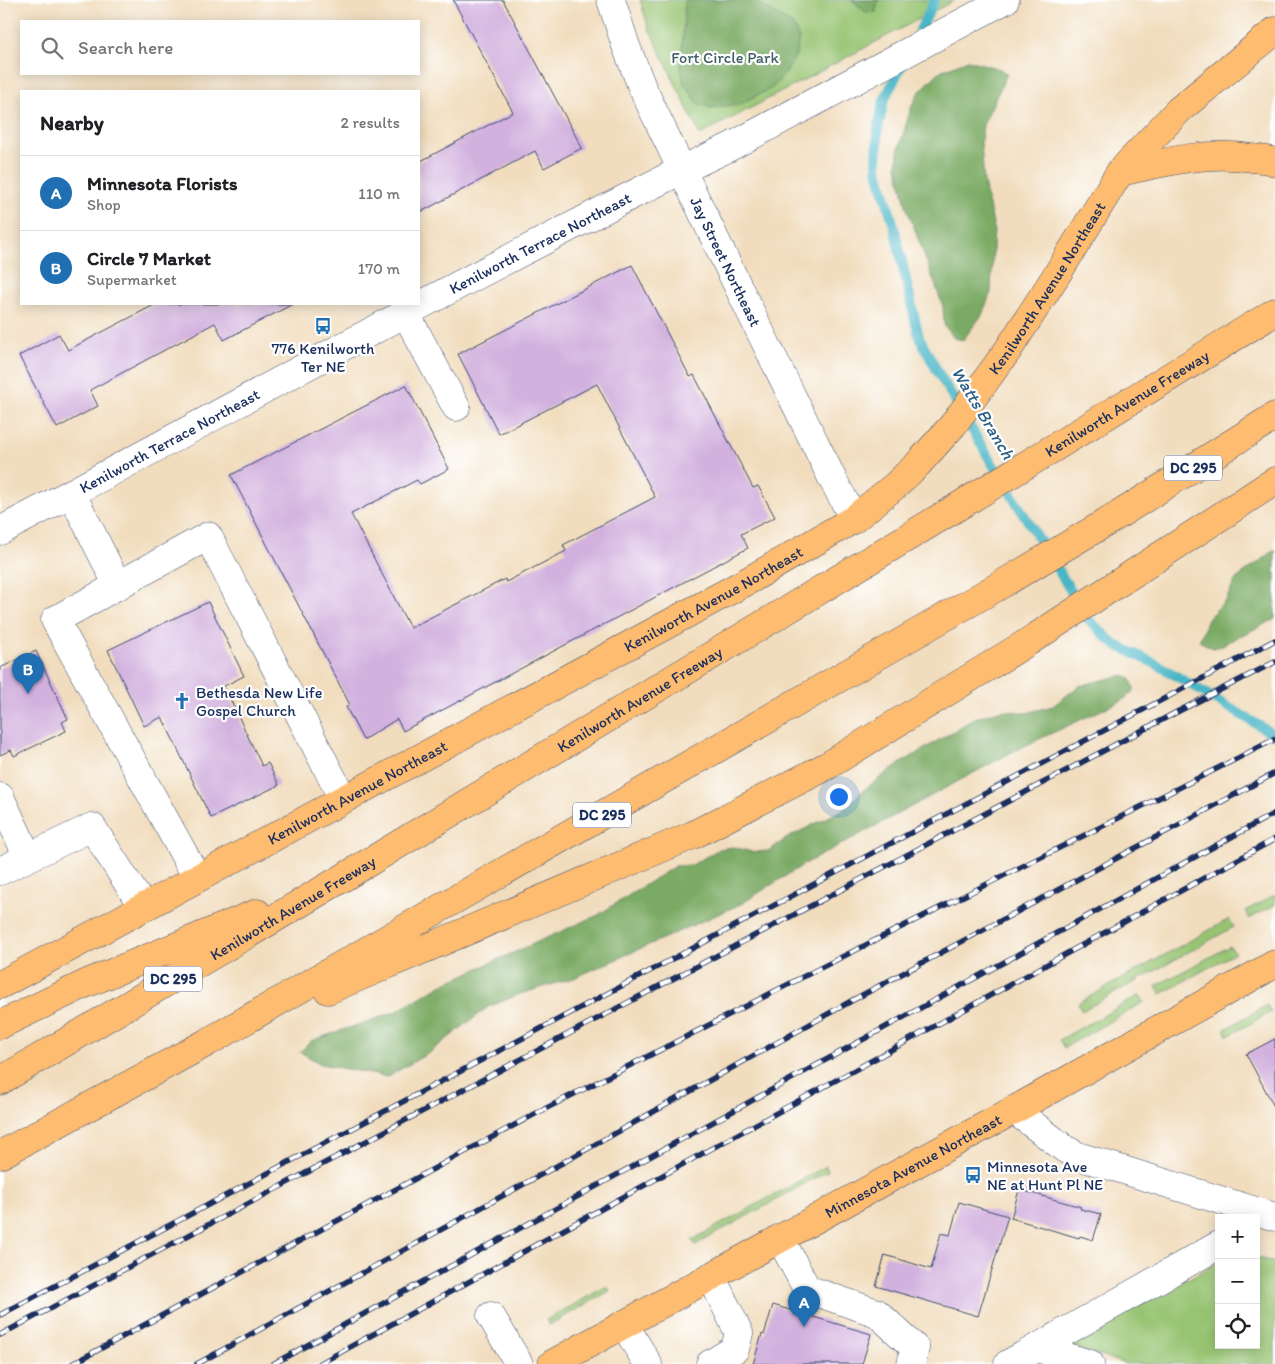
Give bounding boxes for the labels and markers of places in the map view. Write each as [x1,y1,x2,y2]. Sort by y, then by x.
bus stop icon: 776 Kenilworth Ter NE [313,316,333,336]
place label: 776 Kenilworth Ter NE [271,339,375,376]
pin: B [12,653,44,694]
place label: Bethesda New Life Gospel Church [196,683,323,720]
church icon: Bethesda New Life Gospel Church [172,691,192,711]
place label: Minnesota Ave NE at Hunt Pl NE [987,1157,1103,1194]
bus stop icon: Minnesota Ave NE at Hunt Pl NE [963,1165,983,1185]
pin: A [788,1286,820,1327]

